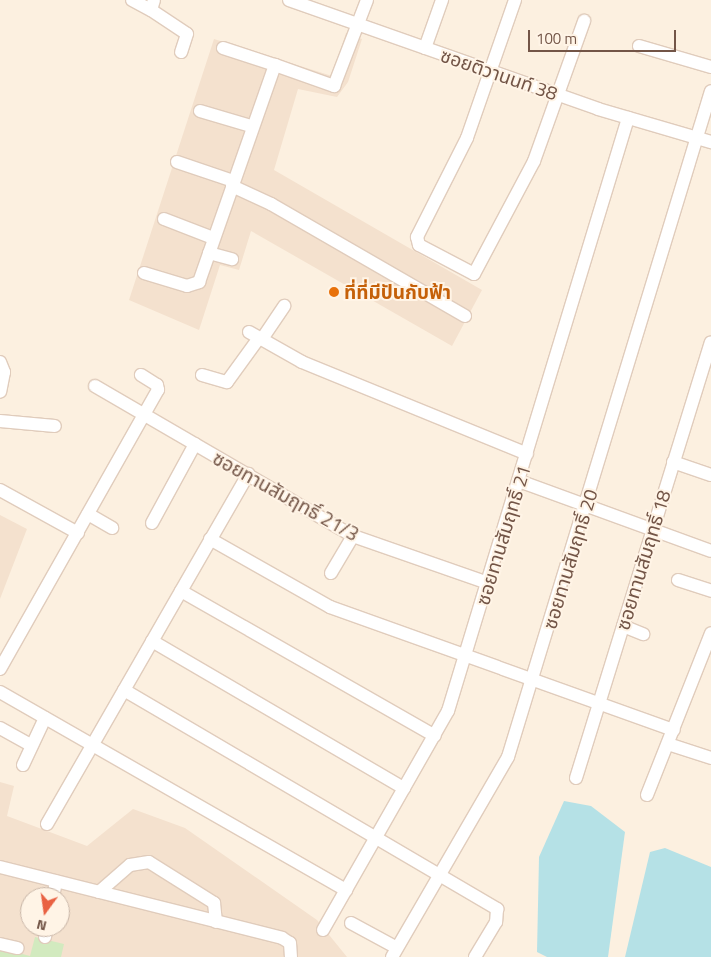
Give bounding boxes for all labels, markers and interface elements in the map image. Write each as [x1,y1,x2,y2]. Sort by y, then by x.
scale bar [531,20,678,52]
text: 100 m [536,27,577,50]
street label: ซอยติวานนท์ 38 [438,43,560,105]
place label: ที่ที่มีปันกับฟ้า [344,281,451,303]
marker: ที่ที่มีปันกับฟ้า [328,286,340,298]
street label: ซอยทานสัมฤทธิ์ 21/3 [209,446,363,546]
street label: ซอยทานสัมฤทธิ์ 21 [471,462,535,608]
street label: ซอยทานสัมฤทธิ์ 20 [538,486,602,632]
street label: ซอยทานสัมฤทธิ์ 18 [611,487,675,633]
north arrow [20,887,70,937]
text: N [34,915,49,937]

